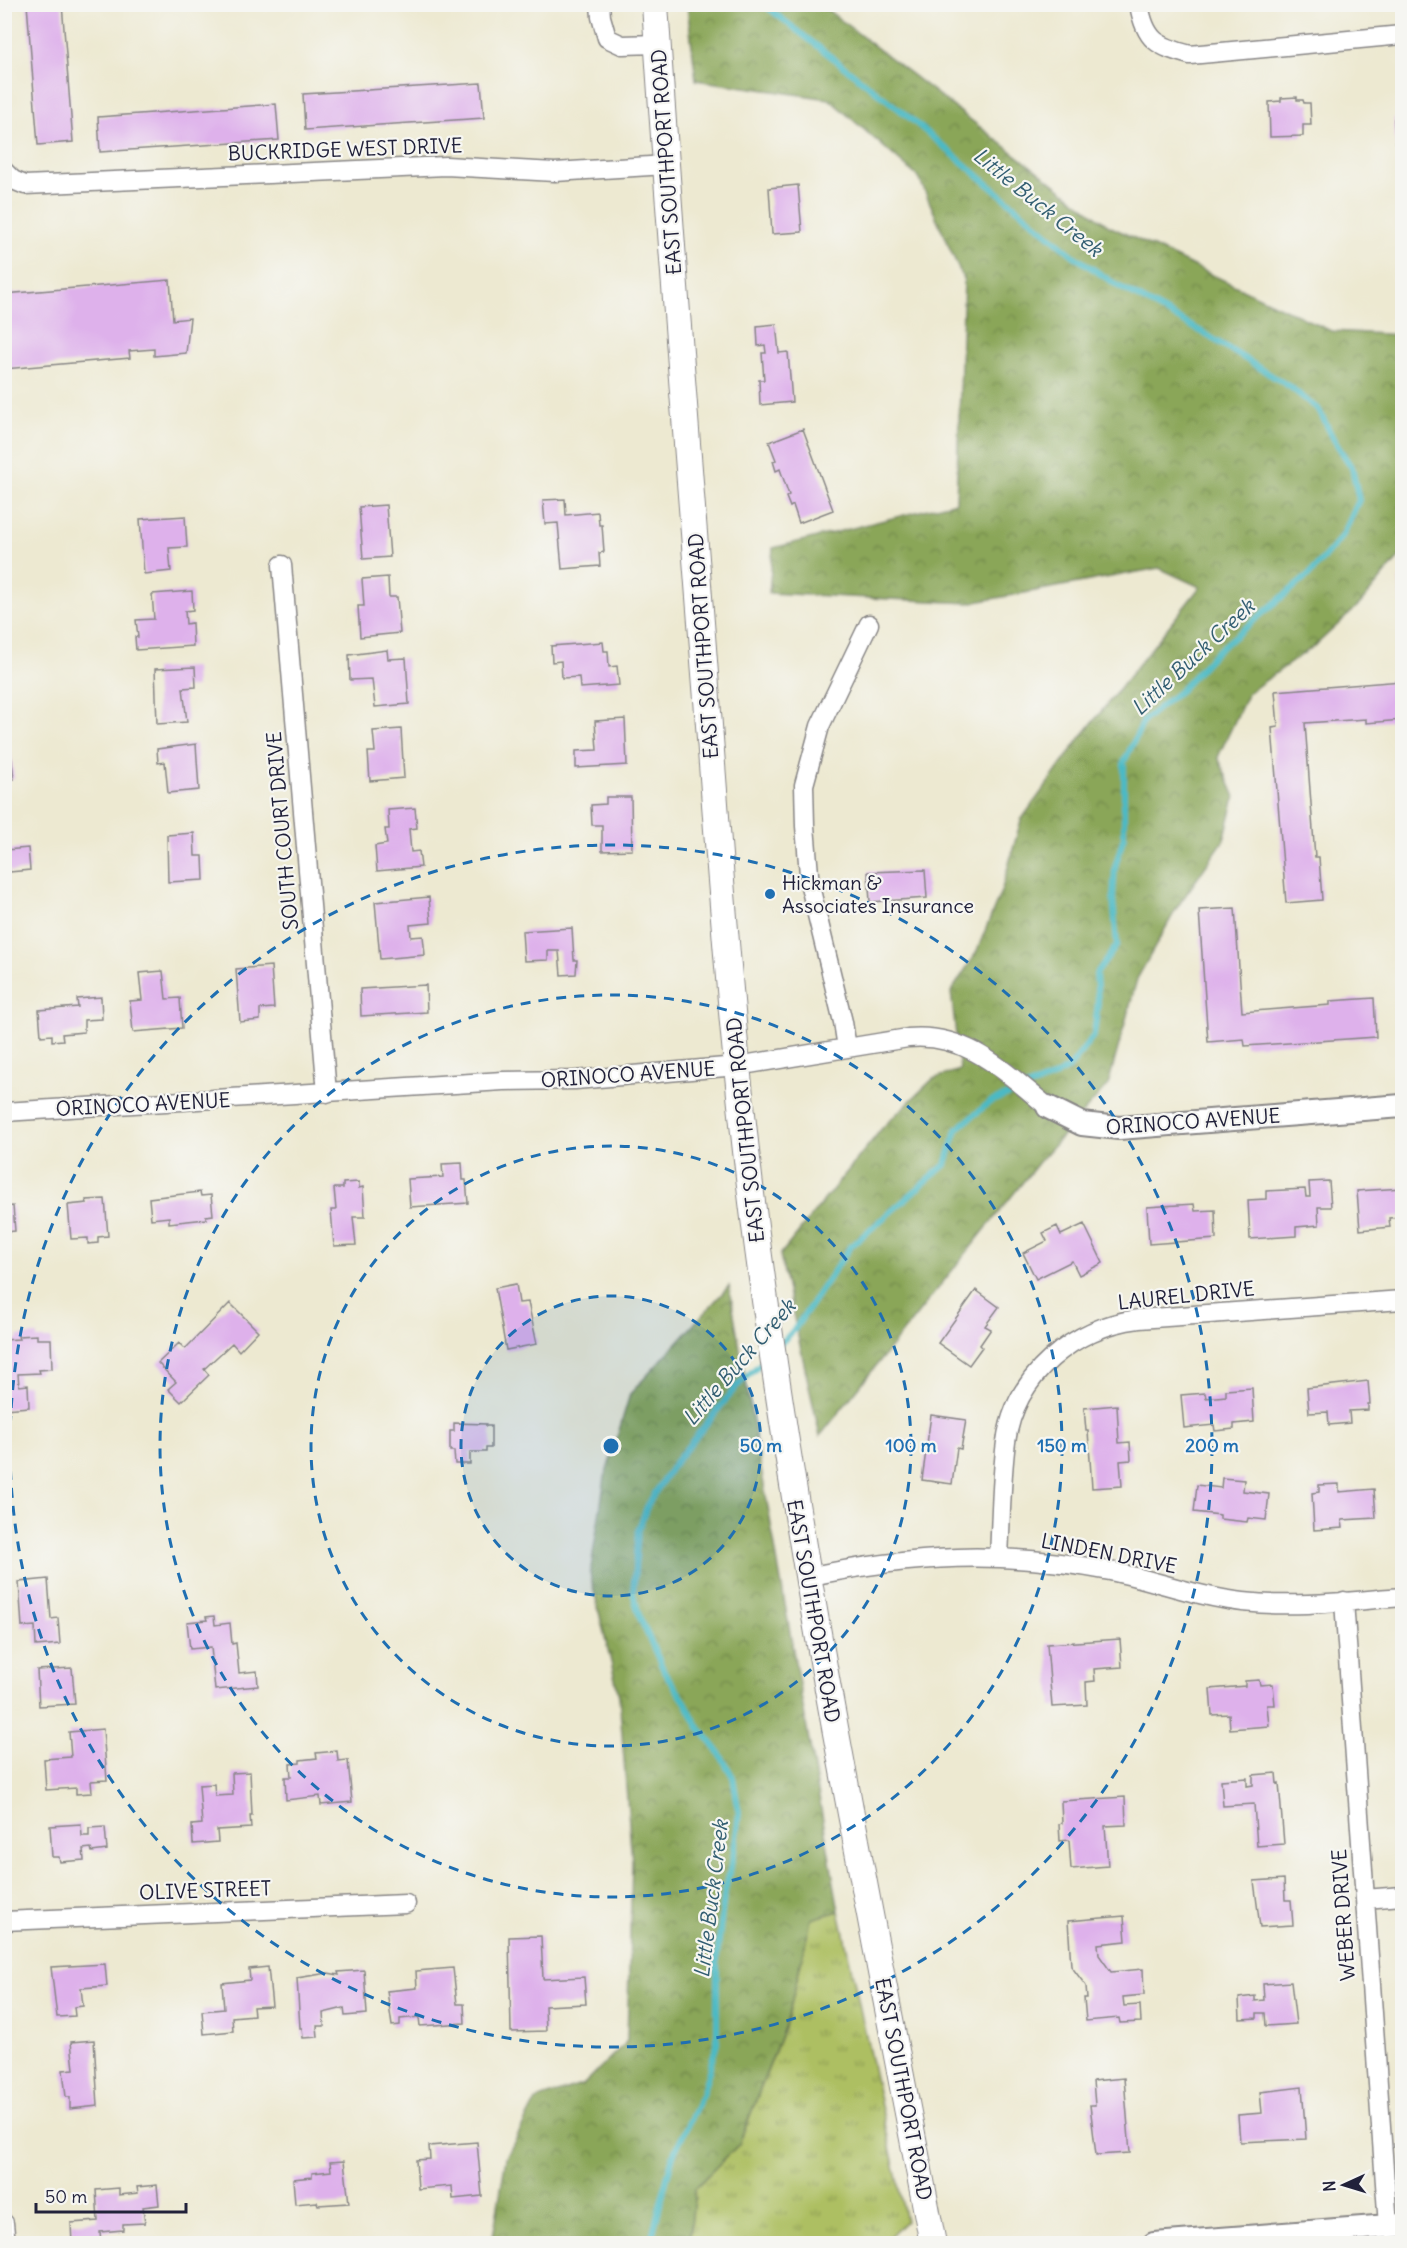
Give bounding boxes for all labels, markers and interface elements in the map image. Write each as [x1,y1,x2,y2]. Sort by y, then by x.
street label: EAST SOUTHPORT ROAD [646,48,686,276]
street label: BUCKRIDGE WEST DRIVE [227,132,463,166]
water label: Little Buck Creek [968,142,1109,263]
street label: EAST SOUTHPORT ROAD [683,532,723,760]
water label: Little Buck Creek [1126,592,1261,721]
street label: SOUTH COURT DRIVE [261,731,303,931]
place label: Hickman & Associates Insurance [782,870,974,918]
marker: Hickman & Associates Insurance [763,887,777,901]
street label: EAST SOUTHPORT ROAD [721,1016,769,1244]
street label: ORINOCO AVENUE [540,1055,716,1093]
street label: ORINOCO AVENUE [55,1087,231,1121]
street label: ORINOCO AVENUE [1105,1102,1281,1140]
street label: LAUREL DRIVE [1116,1275,1256,1315]
water label: Little Buck Creek [677,1292,802,1431]
text: 50 m [740,1434,782,1457]
text: 100 m [886,1434,937,1457]
text: 150 m [1037,1434,1087,1457]
text: 200 m [1185,1434,1239,1457]
centre of rings [601,1436,621,1456]
street label: EAST SOUTHPORT ROAD [782,1497,846,1725]
street label: LINDEN DRIVE [1039,1528,1179,1578]
water label: Little Buck Creek [688,1817,734,1979]
street label: WEBER DRIVE [1326,1848,1360,1982]
street label: OLIVE STREET [138,1875,272,1905]
street label: EAST SOUTHPORT ROAD [870,1976,938,2202]
north arrow [1314,2155,1374,2215]
scale bar [36,2176,186,2214]
text: N [1319,2180,1339,2192]
text: 50 m [45,2185,87,2208]

